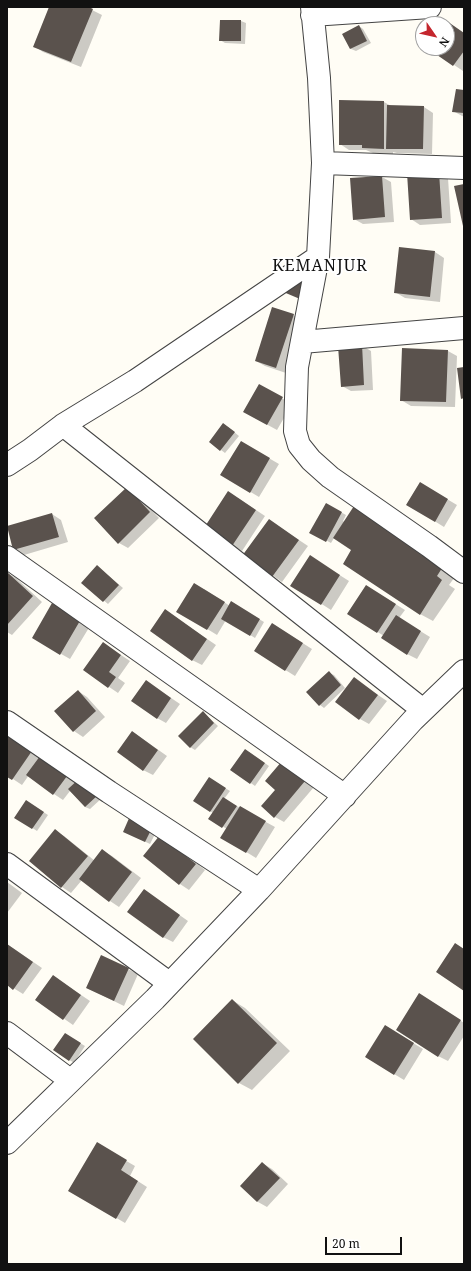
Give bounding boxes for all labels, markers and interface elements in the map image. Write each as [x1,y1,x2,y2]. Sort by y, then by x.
north arrow [415,16,455,56]
text: N [436,35,453,50]
district label: KEMANJUR [272,256,368,276]
scale bar [327,1229,404,1255]
text: 20 m [332,1235,360,1252]

